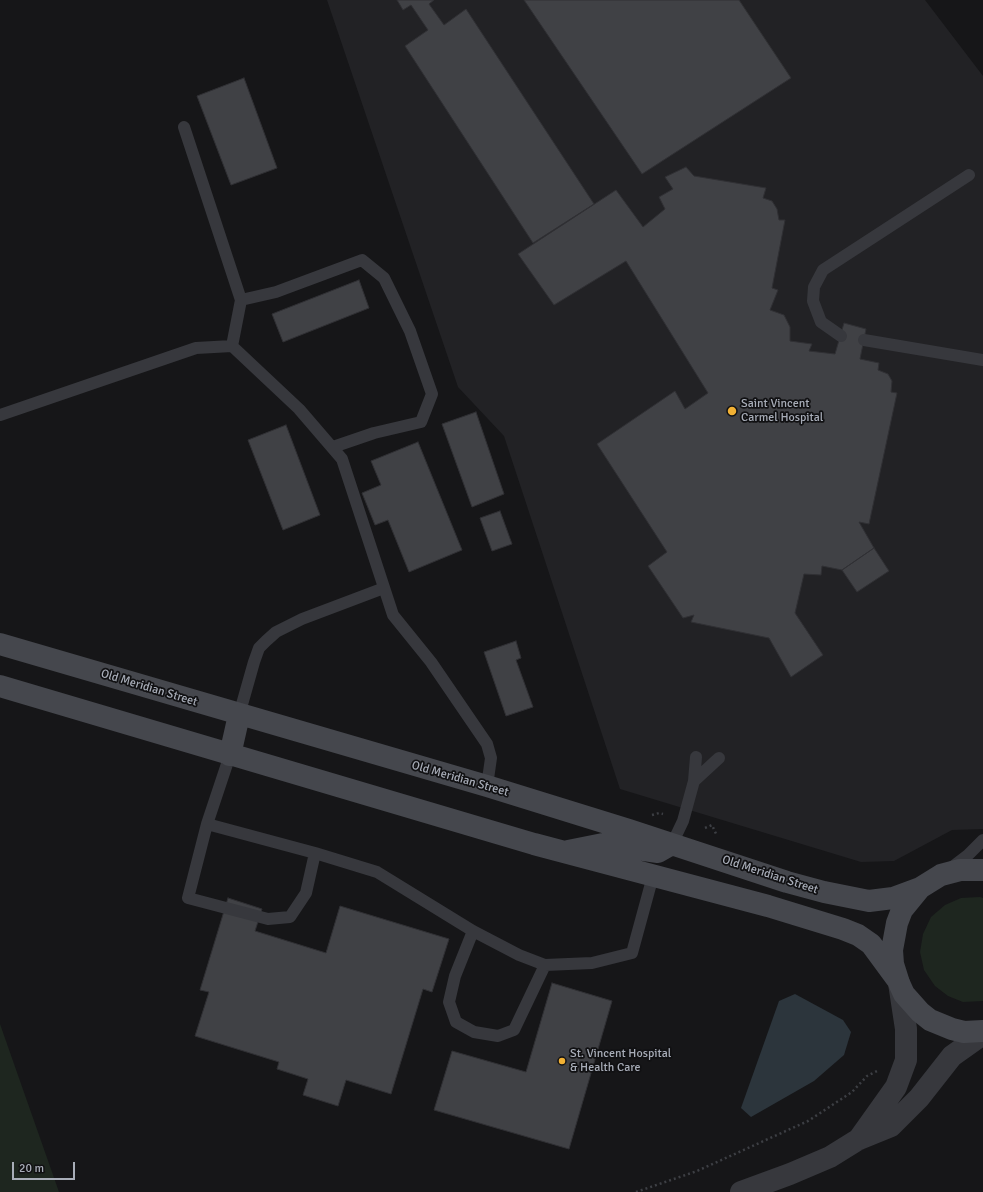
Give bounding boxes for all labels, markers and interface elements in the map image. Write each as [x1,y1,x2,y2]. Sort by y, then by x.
place label: Saint Vincent Carmel Hospital [741,397,823,425]
marker: Saint Vincent Carmel Hospital [726,405,738,417]
street label: Old Meridian Street [99,666,199,710]
street label: Old Meridian Street [410,758,510,800]
street label: Old Meridian Street [720,853,820,897]
place label: St. Vincent Hospital & Health Care [570,1047,671,1075]
marker: St. Vincent Hospital & Health Care [557,1056,567,1066]
scale bar [14,1154,77,1180]
text: 20 m [19,1161,44,1176]

